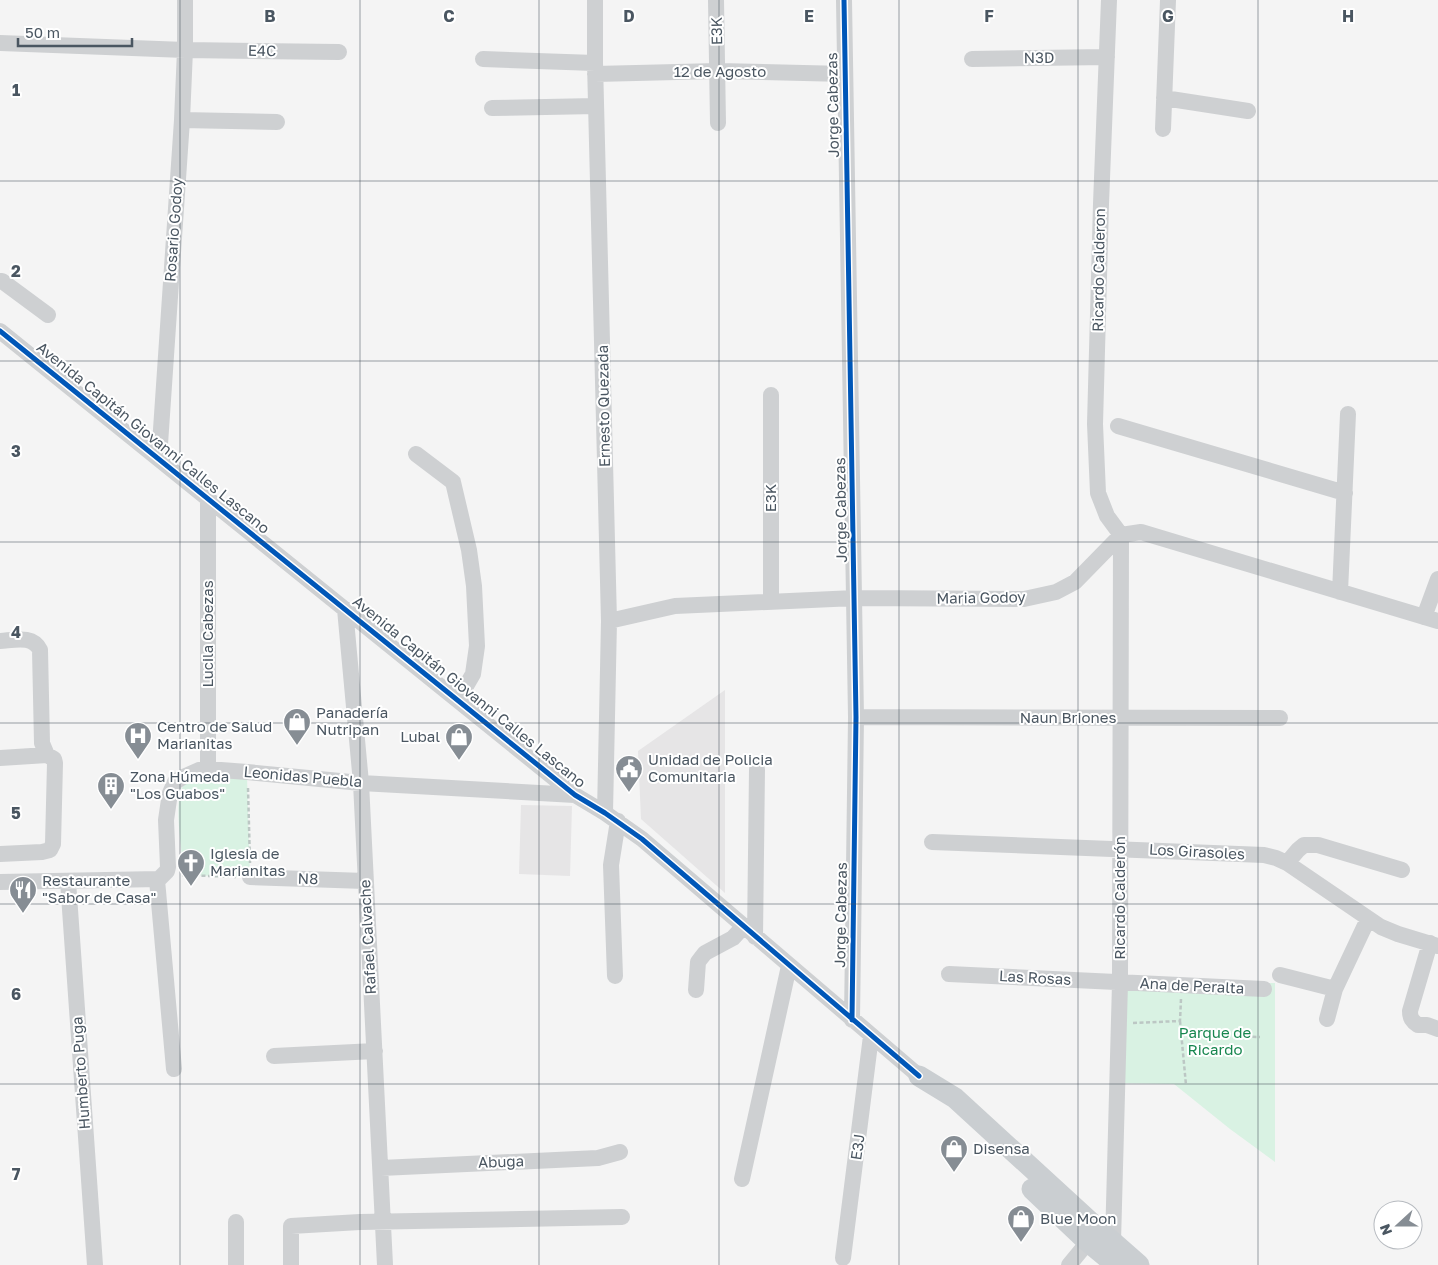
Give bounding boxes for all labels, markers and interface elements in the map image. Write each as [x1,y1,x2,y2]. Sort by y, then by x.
text: B [264,6,276,26]
text: C [443,6,455,26]
text: D [623,6,635,26]
text: E [804,6,814,26]
text: F [984,6,994,26]
text: G [1162,6,1174,26]
text: H [1342,6,1354,26]
scale bar [18,15,131,47]
street label: E3K [707,17,725,45]
text: 50 m [25,23,60,41]
street label: E4C [248,41,276,59]
street label: N3D [1023,48,1054,66]
street label: Jorge Cabezas [822,52,842,158]
street label: 12 de Agosto [674,62,766,80]
text: 1 [12,80,20,100]
street label: Rosario Godoy [160,177,186,282]
street label: Ricardo Calderon [1088,208,1108,332]
text: 2 [11,261,21,281]
street label: Avenida Capitán Giovanni Calles Lascano [34,338,274,537]
street label: Ernesto Quezada [593,345,613,467]
text: 3 [11,441,21,461]
street label: Jorge Cabezas [830,457,850,563]
street label: E3K [761,484,779,512]
street label: Lucila Cabezas [198,580,216,688]
street label: Maria Godoy [936,587,1026,607]
street label: Avenida Capitán Giovanni Calles Lascano [350,592,590,791]
text: 4 [11,622,21,642]
place label: Panadería Nutripan [316,703,388,738]
shop icon: Panadería Nutripan [282,707,312,746]
street label: Naun Briones [1020,708,1116,726]
place label: Centro de Salud Marianitas [157,717,272,752]
hospital icon: Centro de Salud Marianitas [123,721,153,760]
shop icon: Lubal [444,722,474,761]
place label: Lubal [400,727,440,745]
place label: Unidad de Policia Comunitaria [648,750,773,785]
public building icon: Unidad de Policia Comunitaria [614,754,644,793]
street label: Leonidas Puebla [243,762,363,790]
place label: Zona Húmeda "Los Guabos" [130,767,229,802]
building icon: Zona Húmeda "Los Guabos" [96,771,126,810]
text: 5 [11,803,21,823]
street label: Ricardo Calderón [1110,836,1128,960]
street label: Los Girasoles [1149,839,1246,863]
place label: Iglesia de Marianitas [210,844,285,879]
church icon: Iglesia de Marianitas [176,848,206,887]
street label: Jorge Cabezas [830,862,850,968]
street label: N8 [297,869,319,887]
place label: Restaurante "Sabor de Casa" [42,871,156,906]
restaurant icon: Restaurante "Sabor de Casa" [8,875,38,914]
street label: Rafael Calvache [355,879,379,995]
street label: Las Rosas [998,966,1072,988]
street label: Ana de Peralta [1139,973,1245,997]
text: 6 [11,984,21,1004]
street label: Humberto Puga [67,1016,93,1130]
park label: Parque de Ricardo [1179,1023,1252,1058]
street label: E3J [846,1133,868,1161]
shop icon: Disensa [939,1134,969,1173]
place label: Disensa [973,1139,1030,1157]
street label: Abuga [478,1151,524,1171]
text: 7 [12,1164,21,1184]
north arrow [1373,1200,1423,1250]
shop icon: Blue Moon [1006,1204,1036,1243]
place label: Blue Moon [1040,1209,1117,1227]
text: N [1376,1222,1395,1238]

